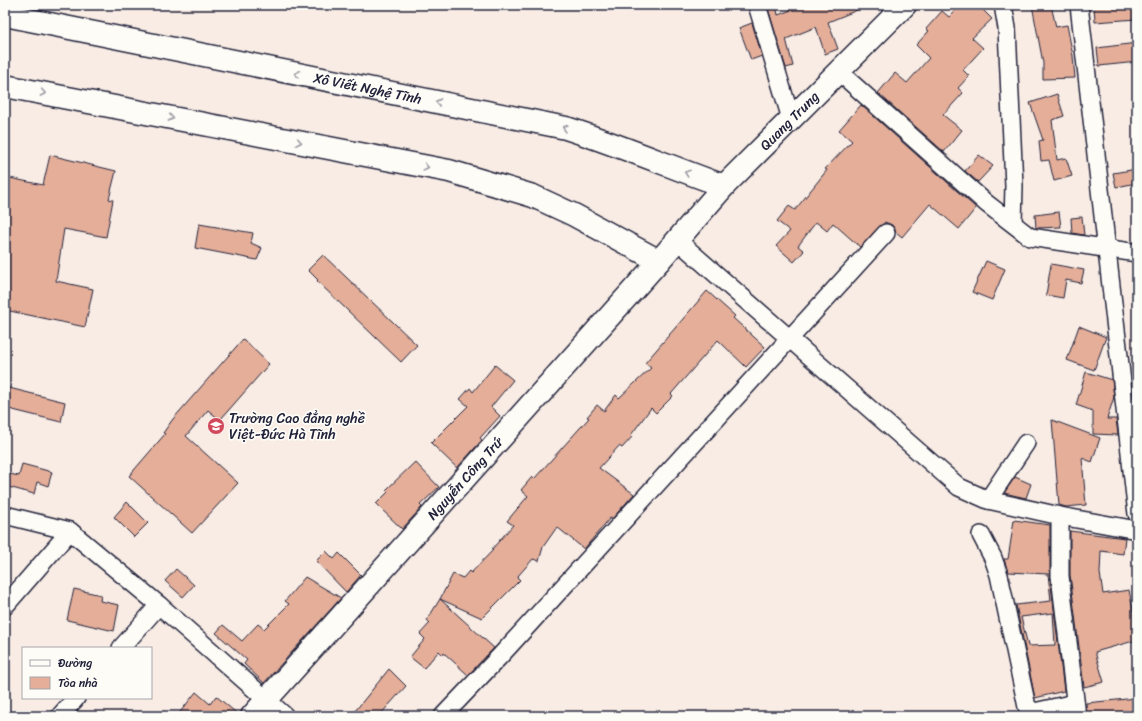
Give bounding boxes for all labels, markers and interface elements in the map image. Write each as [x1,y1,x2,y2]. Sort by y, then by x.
street label: Xô Viết Nghệ Tĩnh [311,65,424,111]
one-way arrow [294,70,300,78]
street label: Quang Trung [753,85,825,157]
one-way arrow [40,89,46,97]
one-way arrow [435,98,441,107]
one-way arrow [168,113,174,122]
one-way arrow [562,124,569,133]
one-way arrow [296,138,302,146]
one-way arrow [423,162,429,171]
one-way arrow [684,169,691,178]
place label: Trường Cao đẳng nghề Việt-Đức Hà Tĩnh [229,406,366,447]
school or university icon: Trường Cao đẳng nghề Việt-Đức Hà Tĩnh [206,416,226,436]
street label: Nguyễn Công Trứ [420,430,510,526]
legend [22,647,152,699]
text: Đường [58,652,92,674]
text: Tòa nhà [58,672,98,694]

